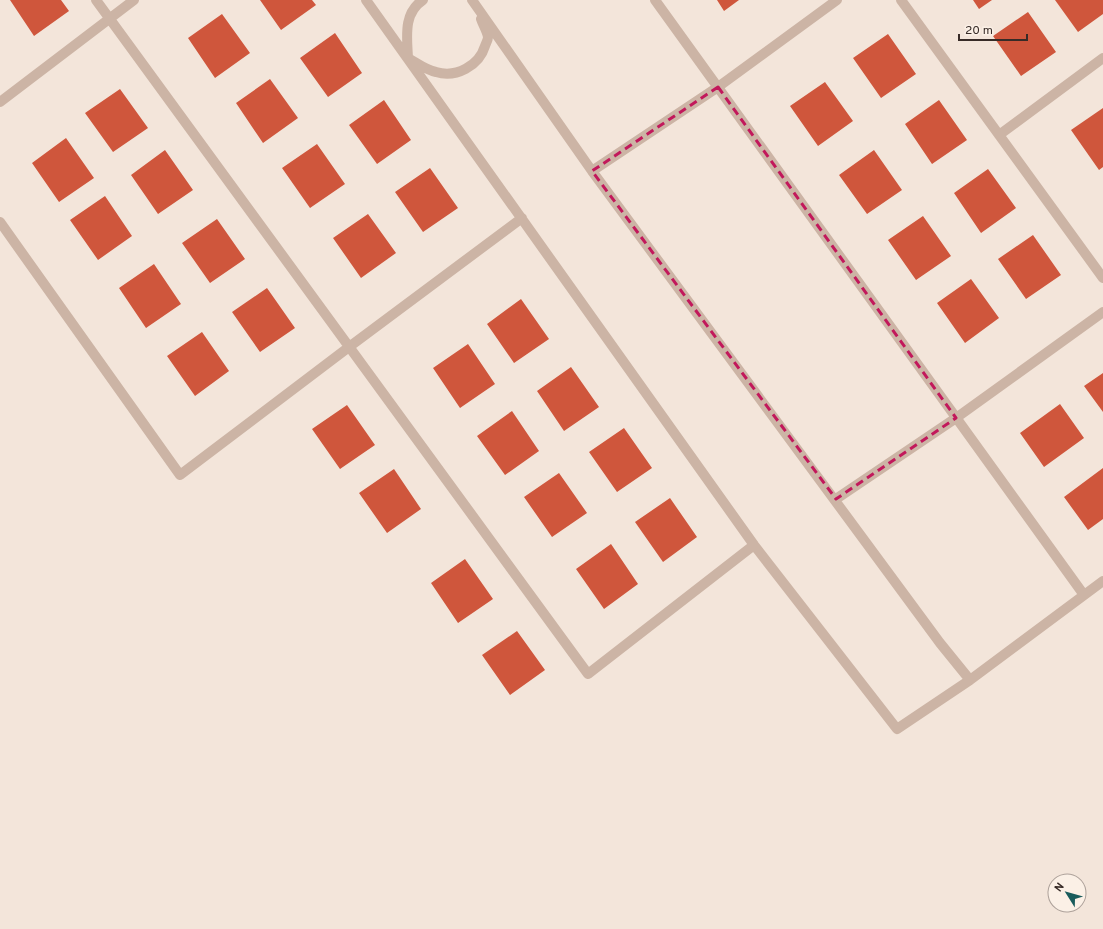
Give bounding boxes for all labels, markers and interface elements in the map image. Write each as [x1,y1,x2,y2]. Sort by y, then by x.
scale bar [959,16,1027,42]
text: 20 m [965,23,993,39]
north arrow [1047,873,1087,913]
text: N [1052,880,1068,895]

